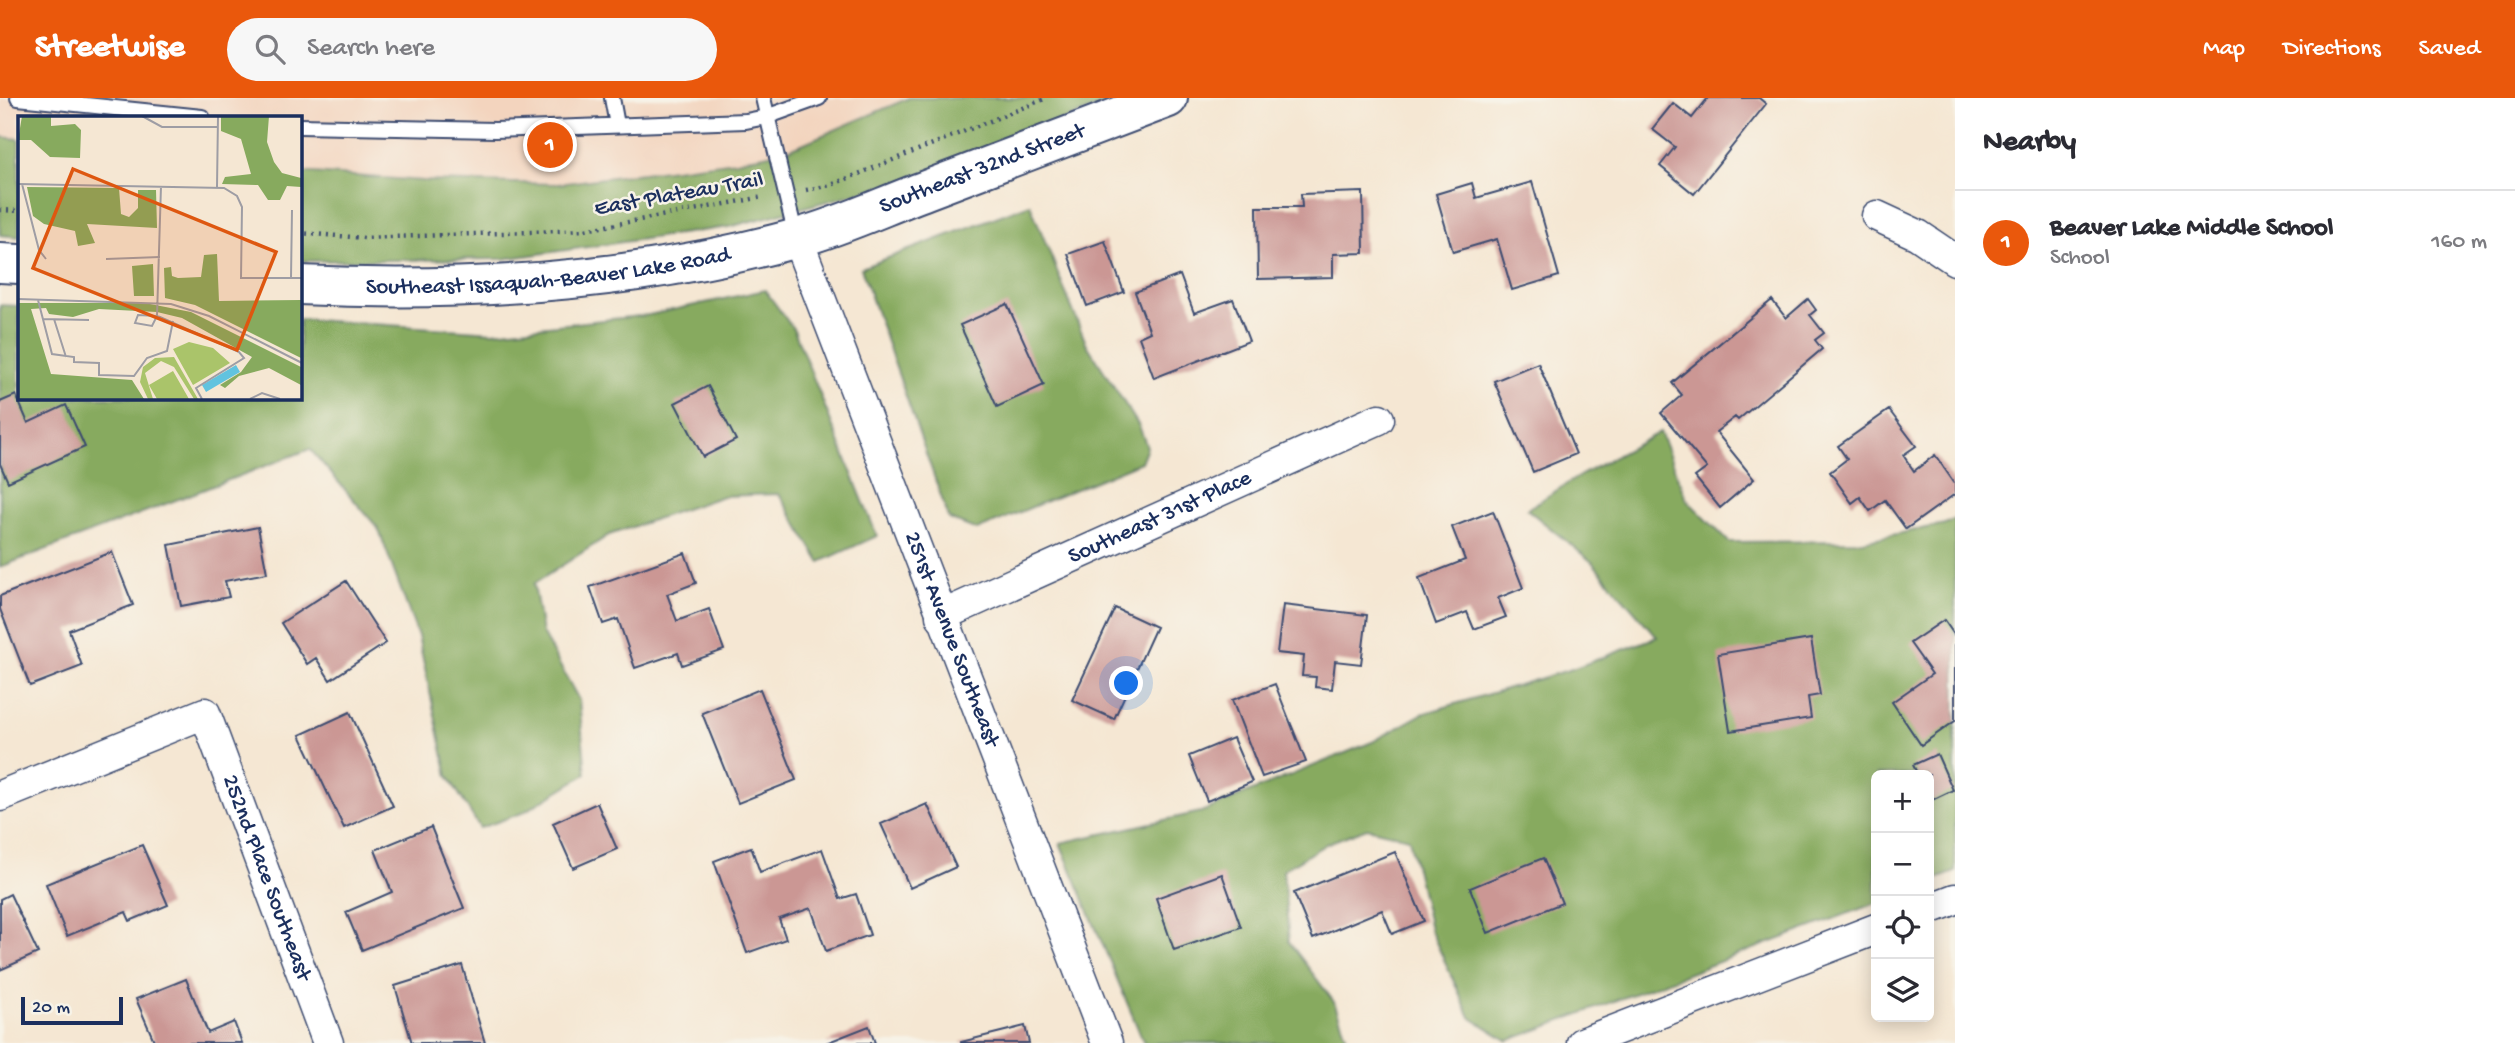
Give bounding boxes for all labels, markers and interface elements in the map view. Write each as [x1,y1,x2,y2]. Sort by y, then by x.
search box [227,18,717,81]
text: Streetwise [35,30,185,68]
icon: search [251,30,289,68]
text: Search here [307,34,435,65]
text: Map [2203,35,2245,64]
text: Directions [2283,35,2381,64]
text: Saved [2419,35,2480,64]
inset map [18,116,301,399]
street label: Southeast 32nd Street [876,117,1090,221]
pin: 1 [527,119,573,171]
text: Nearby [1983,126,2076,161]
street label: East Plateau Trail [592,167,766,223]
text: Beaver Lake Middle School [2050,214,2334,245]
text: 1 [2001,229,2011,256]
text: 160 m [2431,229,2487,256]
street label: Southeast Issaquah-Beaver Lake Road [366,241,734,301]
text: School [2050,245,2110,272]
street label: Southeast 31st Place [1064,464,1257,570]
street label: 251st Avenue Southeast [898,528,1006,752]
your location [1109,666,1143,700]
map controls [1871,770,1934,1022]
button: + [1871,770,1934,833]
street label: 252nd Place Southeast [216,771,318,986]
button: − [1871,833,1934,896]
button: locate [1871,896,1934,959]
button: layers [1871,959,1934,1022]
scale bar [21,994,122,1026]
text: 20 m [32,997,70,1020]

